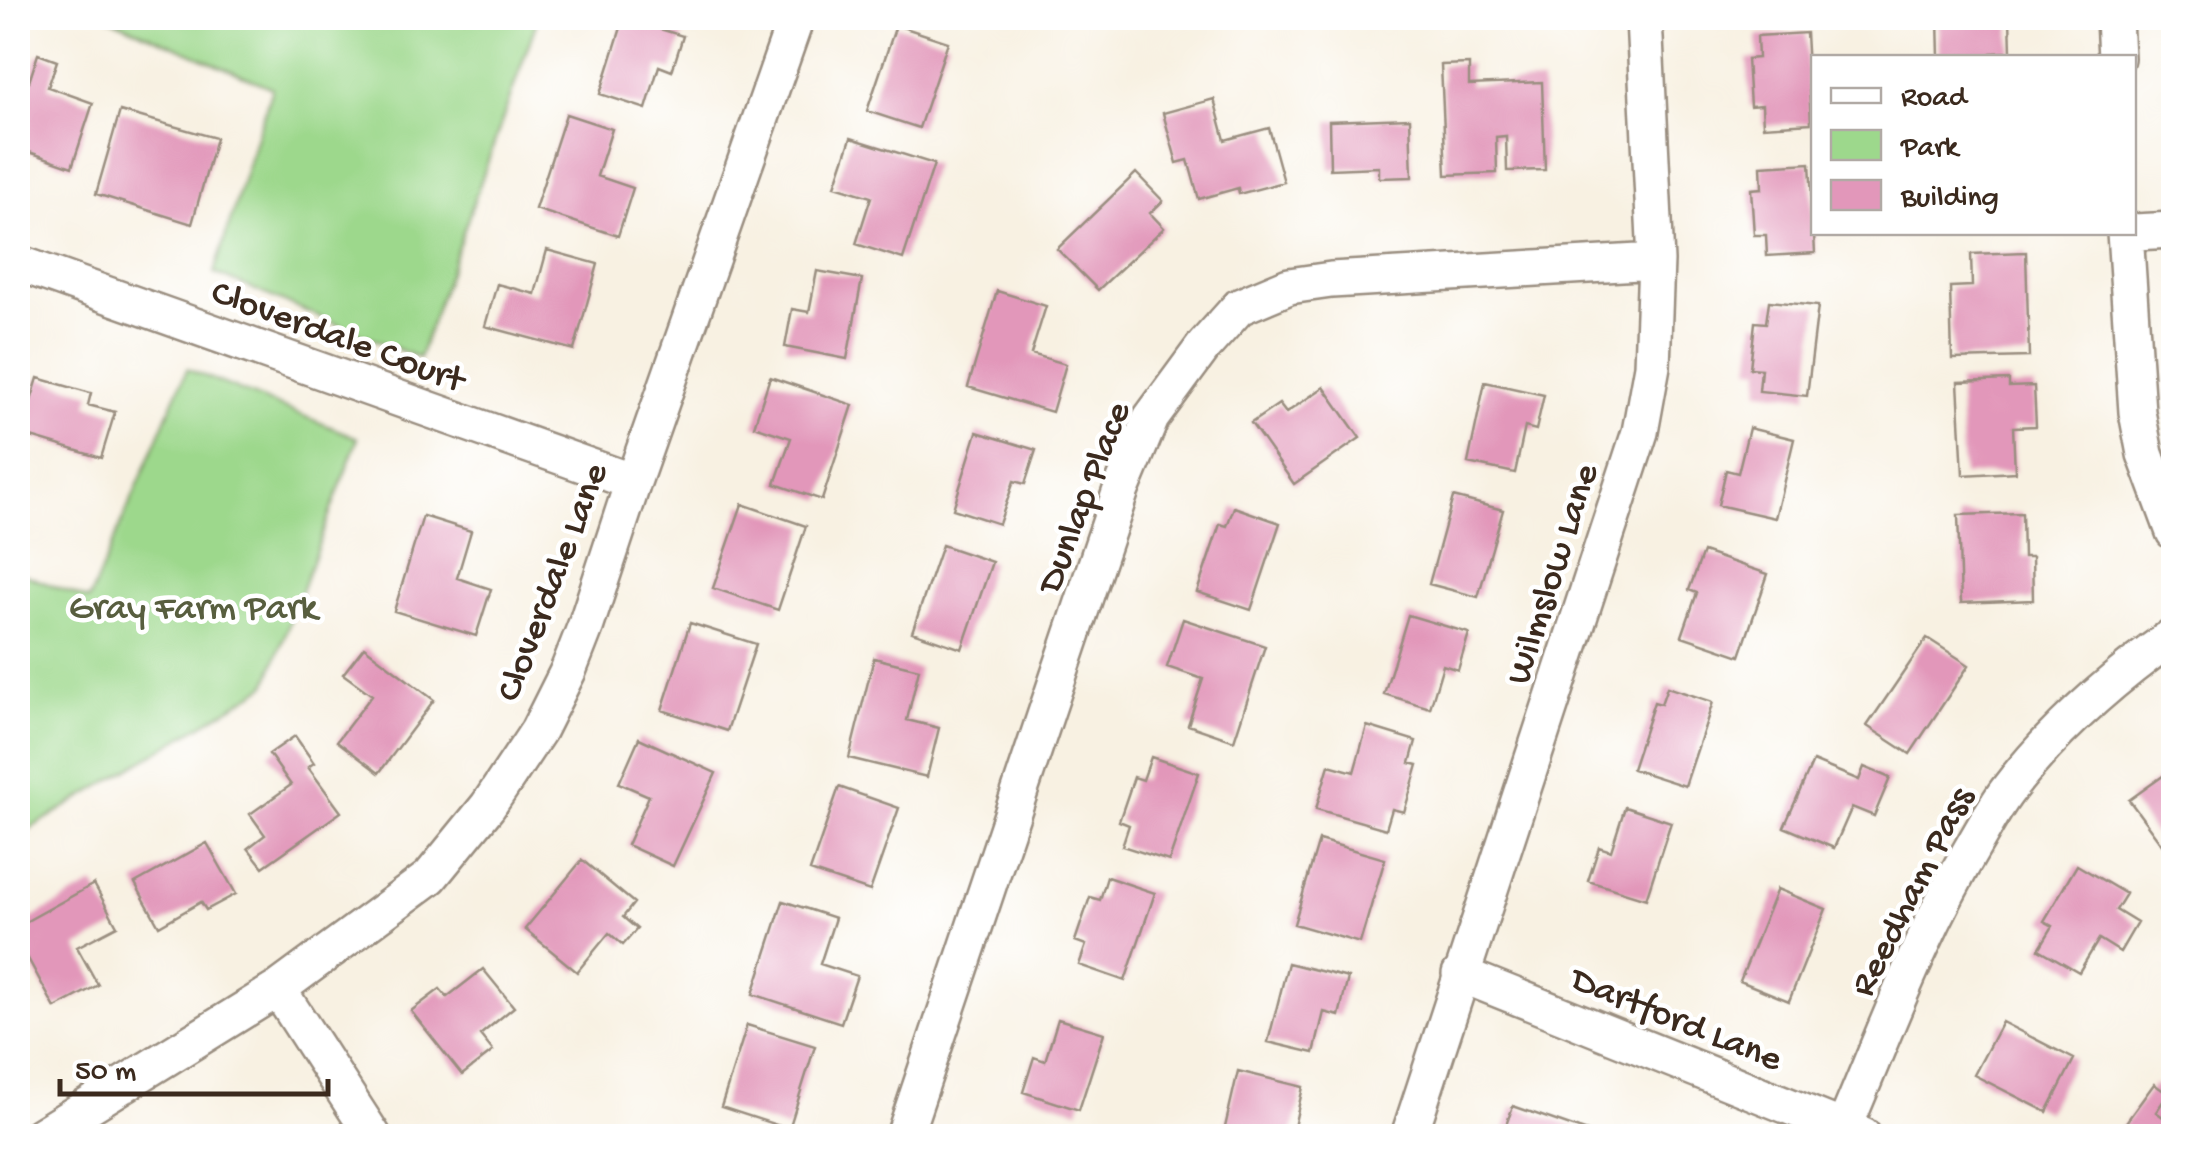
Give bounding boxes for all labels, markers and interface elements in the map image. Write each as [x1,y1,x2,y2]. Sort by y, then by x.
legend [1811,55,2136,235]
text: Road [1901,82,1969,117]
text: Park [1900,132,1961,167]
text: Building [1900,182,1999,217]
street label: Cloverdale Court [204,272,473,406]
street label: Dunlap Place [1029,396,1143,603]
street label: Cloverdale Lane [489,457,620,708]
street label: Wilmslow Lane [1498,459,1611,691]
park label: Gray Farm Park [69,588,320,632]
street label: Reedham Pass [1843,780,1986,1005]
street label: Dartford Lane [1561,958,1788,1084]
scale bar [60,1034,328,1096]
text: 50 m [75,1056,136,1091]

